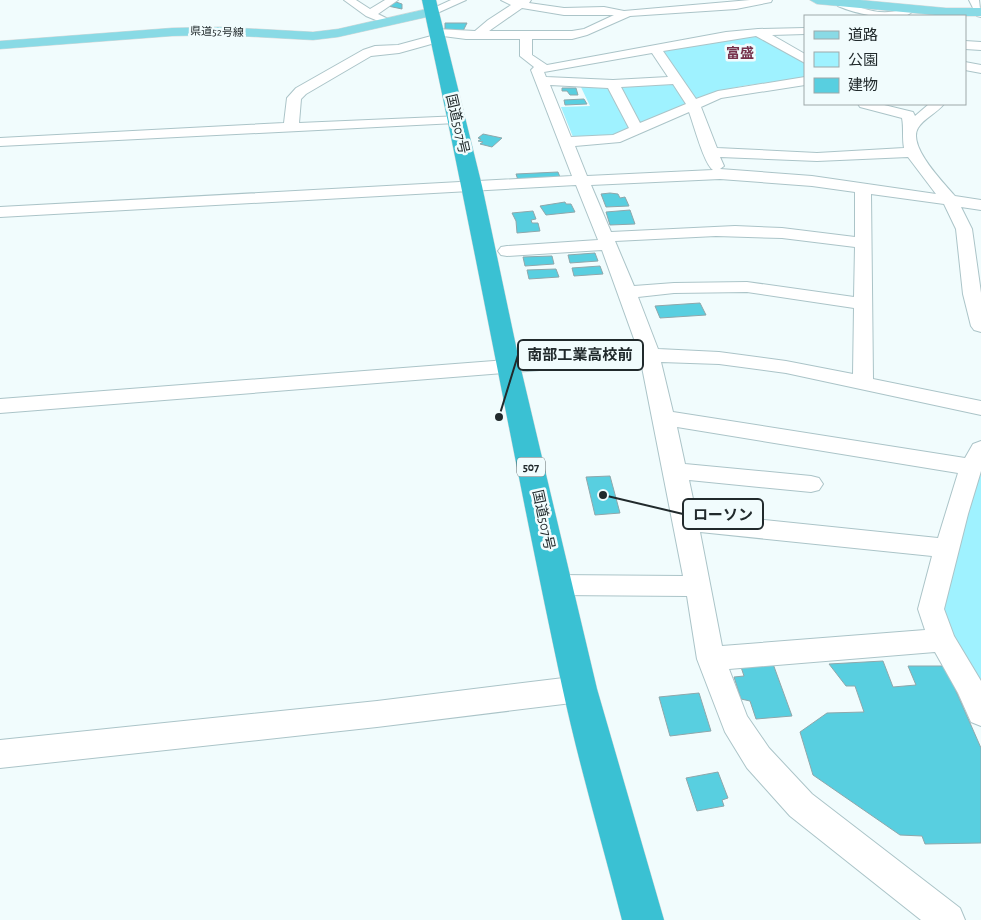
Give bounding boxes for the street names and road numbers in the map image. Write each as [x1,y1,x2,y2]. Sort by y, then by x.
street label: 県道52号線 [190,25,244,38]
street label: 国道507号 [443,92,472,155]
road number: 507 [517,458,545,477]
street label: 国道507号 [530,488,557,551]

